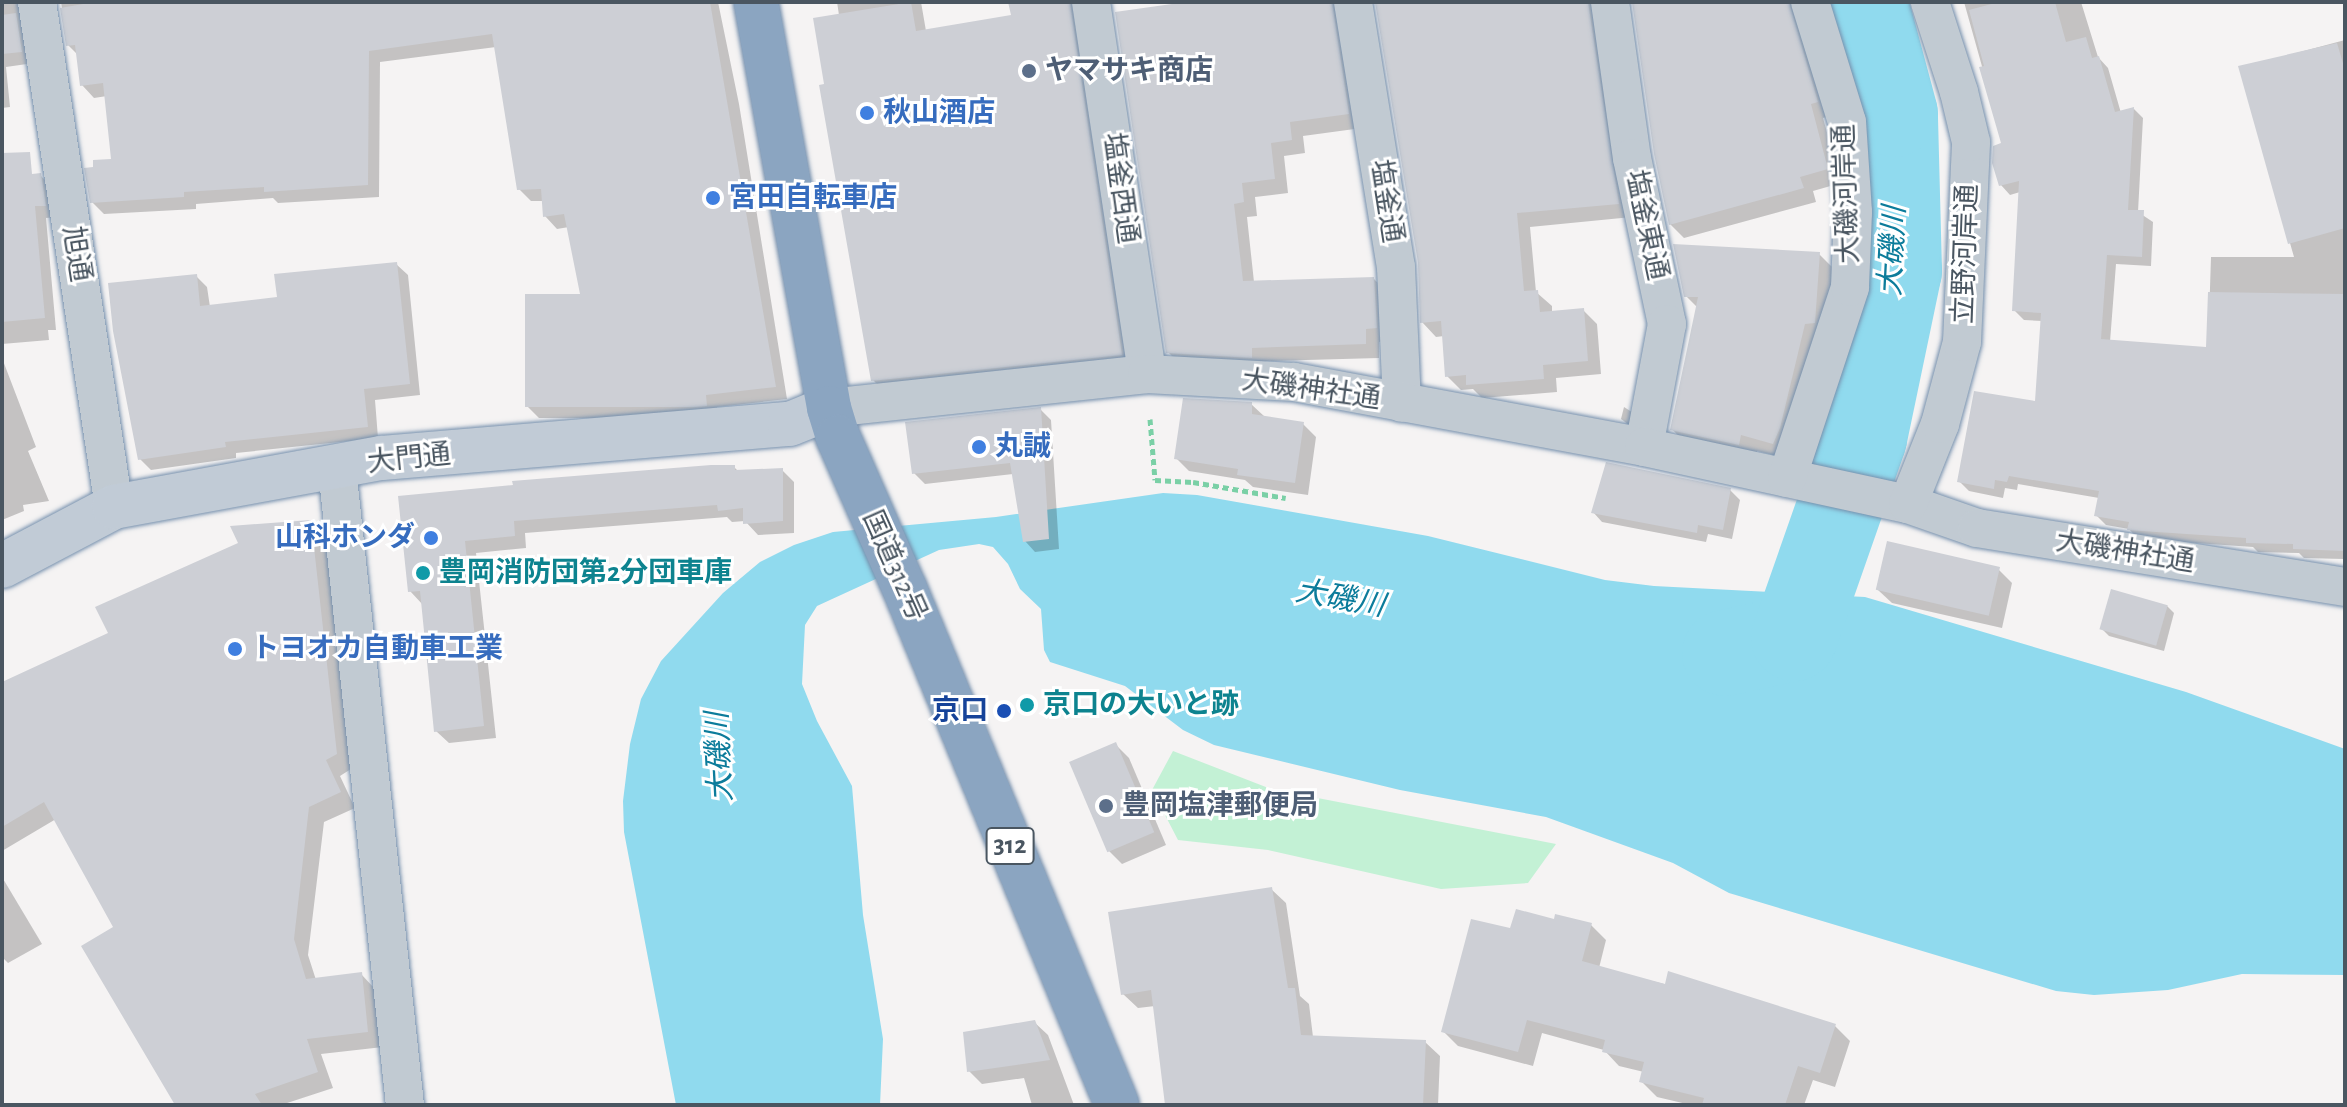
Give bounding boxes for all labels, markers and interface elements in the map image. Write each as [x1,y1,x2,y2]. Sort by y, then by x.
place label: ヤマサキ商店 [1045,54,1213,88]
marker: ヤマサキ商店 [1020,62,1038,80]
place label: 秋山酒店 [883,96,995,130]
marker: 秋山酒店 [858,104,876,122]
street label: 大磯河岸通 [1828,123,1866,265]
street label: 塩釜西通 [1096,130,1144,246]
street label: 塩釜通 [1363,157,1409,245]
street label: 塩釜東通 [1618,167,1674,283]
place label: 宮田自転車店 [729,181,897,215]
street label: 立野河岸通 [1947,183,1985,325]
marker: 宮田自転車店 [704,189,722,207]
water label: 大磯川 [1873,205,1913,297]
street label: 旭通 [55,224,97,284]
street label: 大磯神社通 [1239,364,1383,416]
place label: 丸誠 [995,430,1051,464]
street label: 大門通 [365,438,453,480]
marker: 丸誠 [970,438,988,456]
street label: 国道312号 [855,505,933,627]
place label: 山科ホンダ [275,521,415,555]
street label: 大磯神社通 [2053,524,2197,580]
marker: 山科ホンダ [422,529,440,547]
place label: 豊岡消防団第2分団車庫 [439,556,732,590]
marker: 豊岡消防団第2分団車庫 [414,564,432,582]
water label: 大磯川 [1293,573,1387,625]
place label: トヨオカ自動車工業 [251,632,503,666]
marker: トヨオカ自動車工業 [226,640,244,658]
place label: 京口の大いと跡 [1043,688,1239,722]
place label: 京口 [932,694,988,728]
marker: 京口の大いと跡 [1018,696,1036,714]
marker: 京口 [995,702,1013,720]
water label: 大磯川 [700,711,740,803]
place label: 豊岡塩津郵便局 [1122,789,1318,823]
marker: 豊岡塩津郵便局 [1097,797,1115,815]
road number: 312 [984,824,1036,868]

